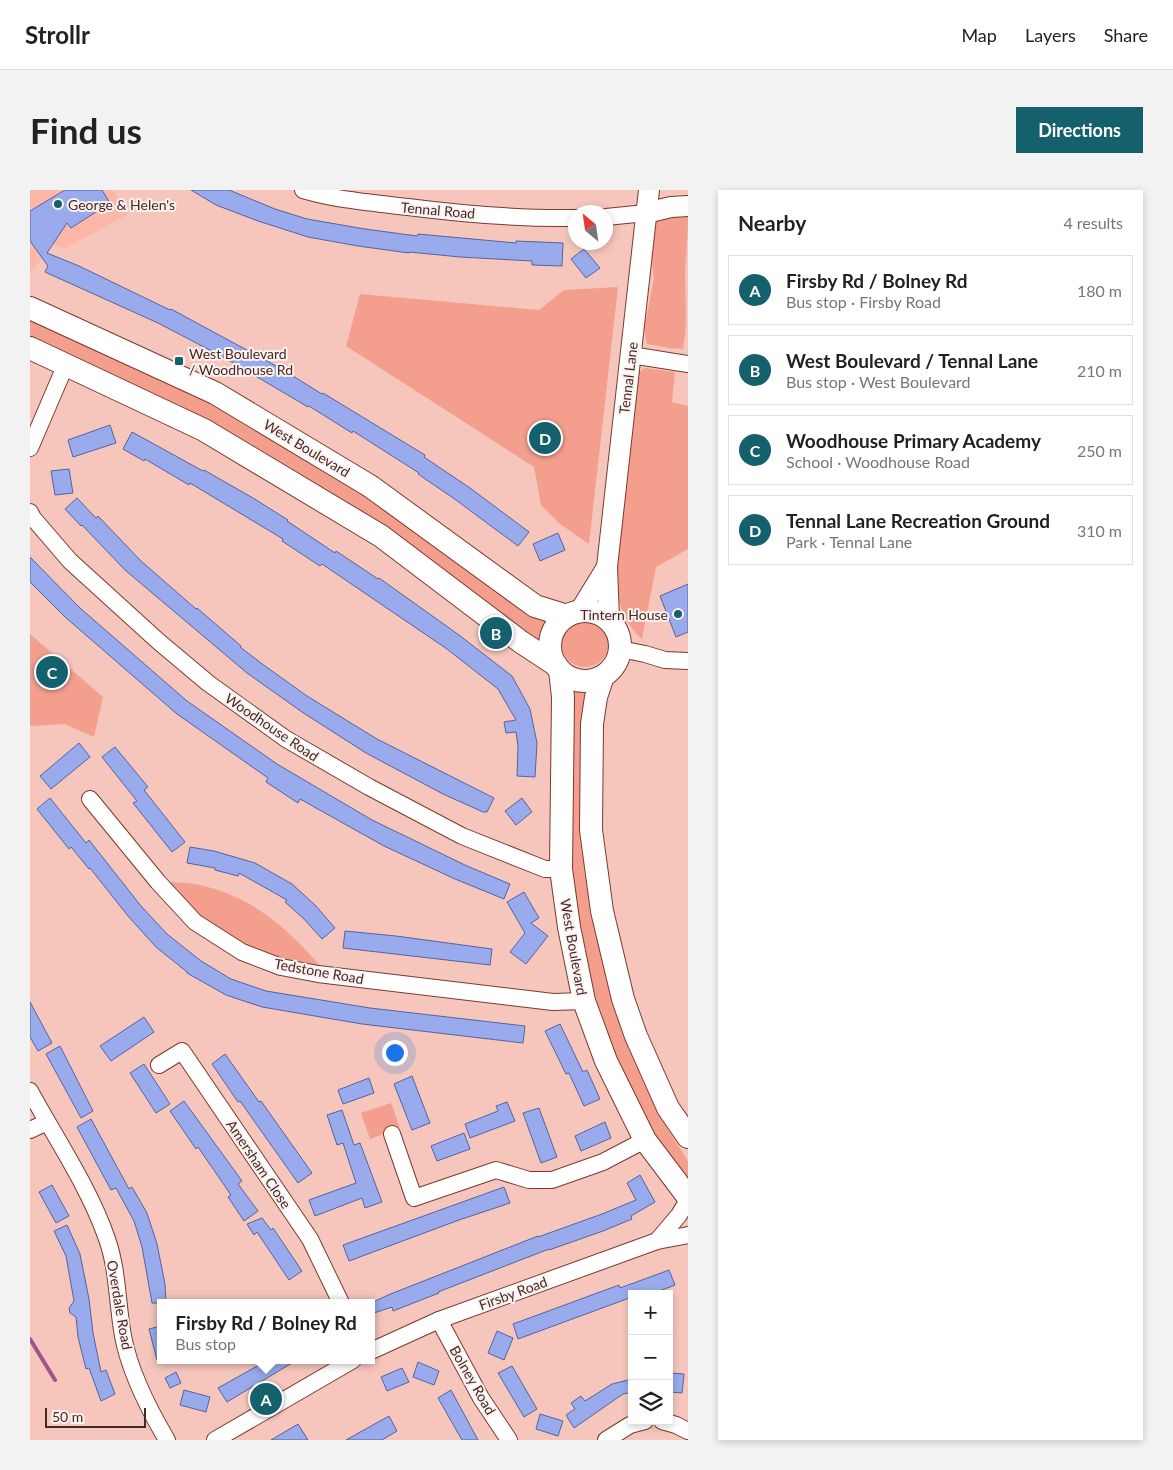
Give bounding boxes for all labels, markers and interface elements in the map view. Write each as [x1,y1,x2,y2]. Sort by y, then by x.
text: Strollr [25,20,90,49]
text: Map [961,24,997,46]
text: Layers [1025,24,1076,46]
text: Share [1104,24,1148,46]
button: Directions [1016,107,1143,153]
text: Find us [30,109,142,151]
place label: George & Helen's [68,196,175,213]
marker: George & Helen's [52,198,64,210]
street label: Tennal Road [400,198,476,222]
north arrow [568,205,613,250]
text: Nearby [738,210,806,235]
text: 4 results [1063,213,1123,232]
text: Firsby Rd / Bolney Rd [786,269,968,292]
text: A [749,281,761,300]
text: 180 m [1077,281,1122,300]
text: Bus stop · Firsby Road [786,292,941,311]
street label: Tennal Lane [615,341,641,415]
place label: West Boulevard / Woodhouse Rd [189,345,293,378]
text: West Boulevard / Tennal Lane [786,349,1038,372]
marker: West Boulevard / Woodhouse Rd [173,355,185,367]
text: B [750,361,760,380]
text: 210 m [1077,361,1122,380]
text: Bus stop · West Boulevard [786,372,971,391]
street label: West Boulevard [261,416,353,480]
pin: D [529,419,561,457]
text: Woodhouse Primary Academy [786,429,1041,452]
text: C [750,441,760,460]
text: 250 m [1077,441,1122,460]
text: School · Woodhouse Road [786,452,970,471]
text: Tennal Lane Recreation Ground [786,509,1050,532]
text: D [749,521,761,540]
text: 310 m [1077,521,1122,540]
text: Park · Tennal Lane [786,532,912,551]
place label: Tintern House [580,606,668,623]
marker: Tintern House [672,608,684,620]
pin: B [480,614,512,652]
pin: C [36,653,68,691]
street label: Woodhouse Road [222,689,322,765]
street label: West Boulevard [557,897,591,997]
street label: Tedstone Road [273,955,365,987]
your location [382,1040,408,1066]
street label: Amersham Close [223,1116,295,1212]
street label: Overdale Road [104,1259,136,1351]
street label: Firsby Road [476,1273,550,1313]
map controls [628,1290,673,1425]
button: + [628,1290,673,1335]
popup [157,1299,375,1364]
text: Firsby Rd / Bolney Rd [175,1311,357,1334]
text: Bus stop [175,1334,236,1353]
button: − [628,1335,673,1380]
street label: Bolney Road [446,1343,500,1417]
pin: A [250,1380,282,1418]
button: layers [628,1380,673,1425]
scale bar [45,1405,146,1428]
text: 50 m [52,1408,83,1425]

